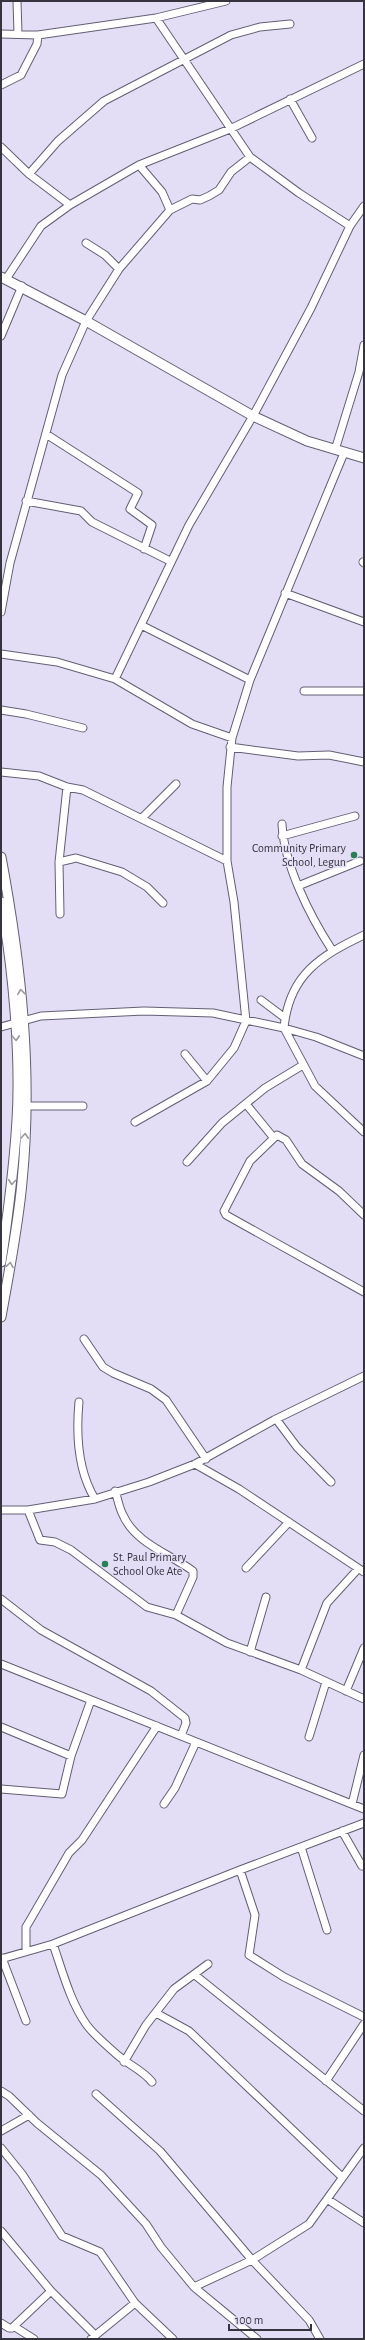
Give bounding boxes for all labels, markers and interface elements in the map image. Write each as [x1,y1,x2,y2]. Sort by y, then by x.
place label: Community Primary School, Legun [252,842,346,868]
marker: Community Primary School, Legun [349,850,359,860]
one-way arrow [17,989,26,995]
one-way arrow [11,1035,20,1041]
one-way arrow [20,1132,29,1139]
one-way arrow [7,1179,16,1185]
one-way arrow [5,1261,14,1268]
place label: St. Paul Primary School Oke Ate [113,1551,186,1577]
marker: St. Paul Primary School Oke Ate [100,1559,110,1569]
scale bar [229,2306,311,2332]
text: 100 m [235,2314,263,2326]

